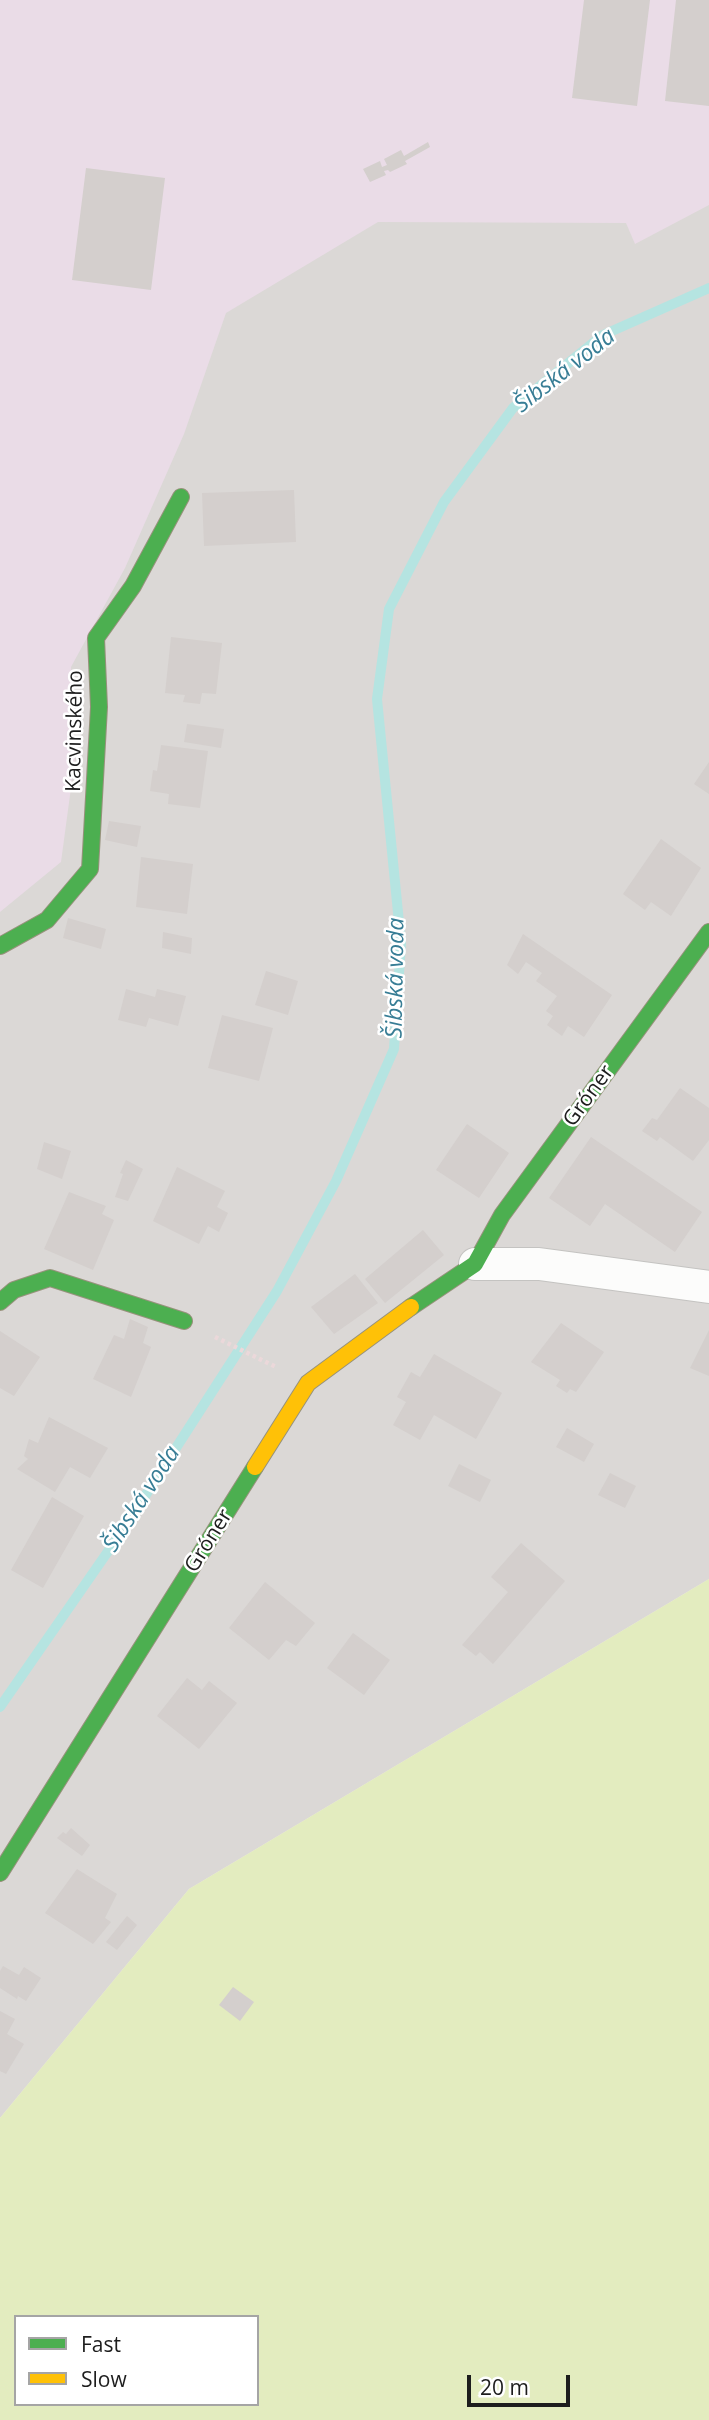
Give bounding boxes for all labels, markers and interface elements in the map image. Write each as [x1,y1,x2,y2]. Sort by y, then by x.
water label: Šibská voda [509,323,621,419]
street label: Kacvinského [61,670,89,792]
water label: Šibská voda [381,917,411,1039]
street label: Gróner [558,1060,620,1132]
water label: Šibská voda [98,1441,186,1557]
street label: Gróner [180,1505,238,1577]
legend [14,2315,259,2406]
text: Fast [81,2330,121,2358]
scale bar [471,2360,574,2404]
text: Slow [81,2365,127,2393]
text: 20 m [480,2373,529,2401]

